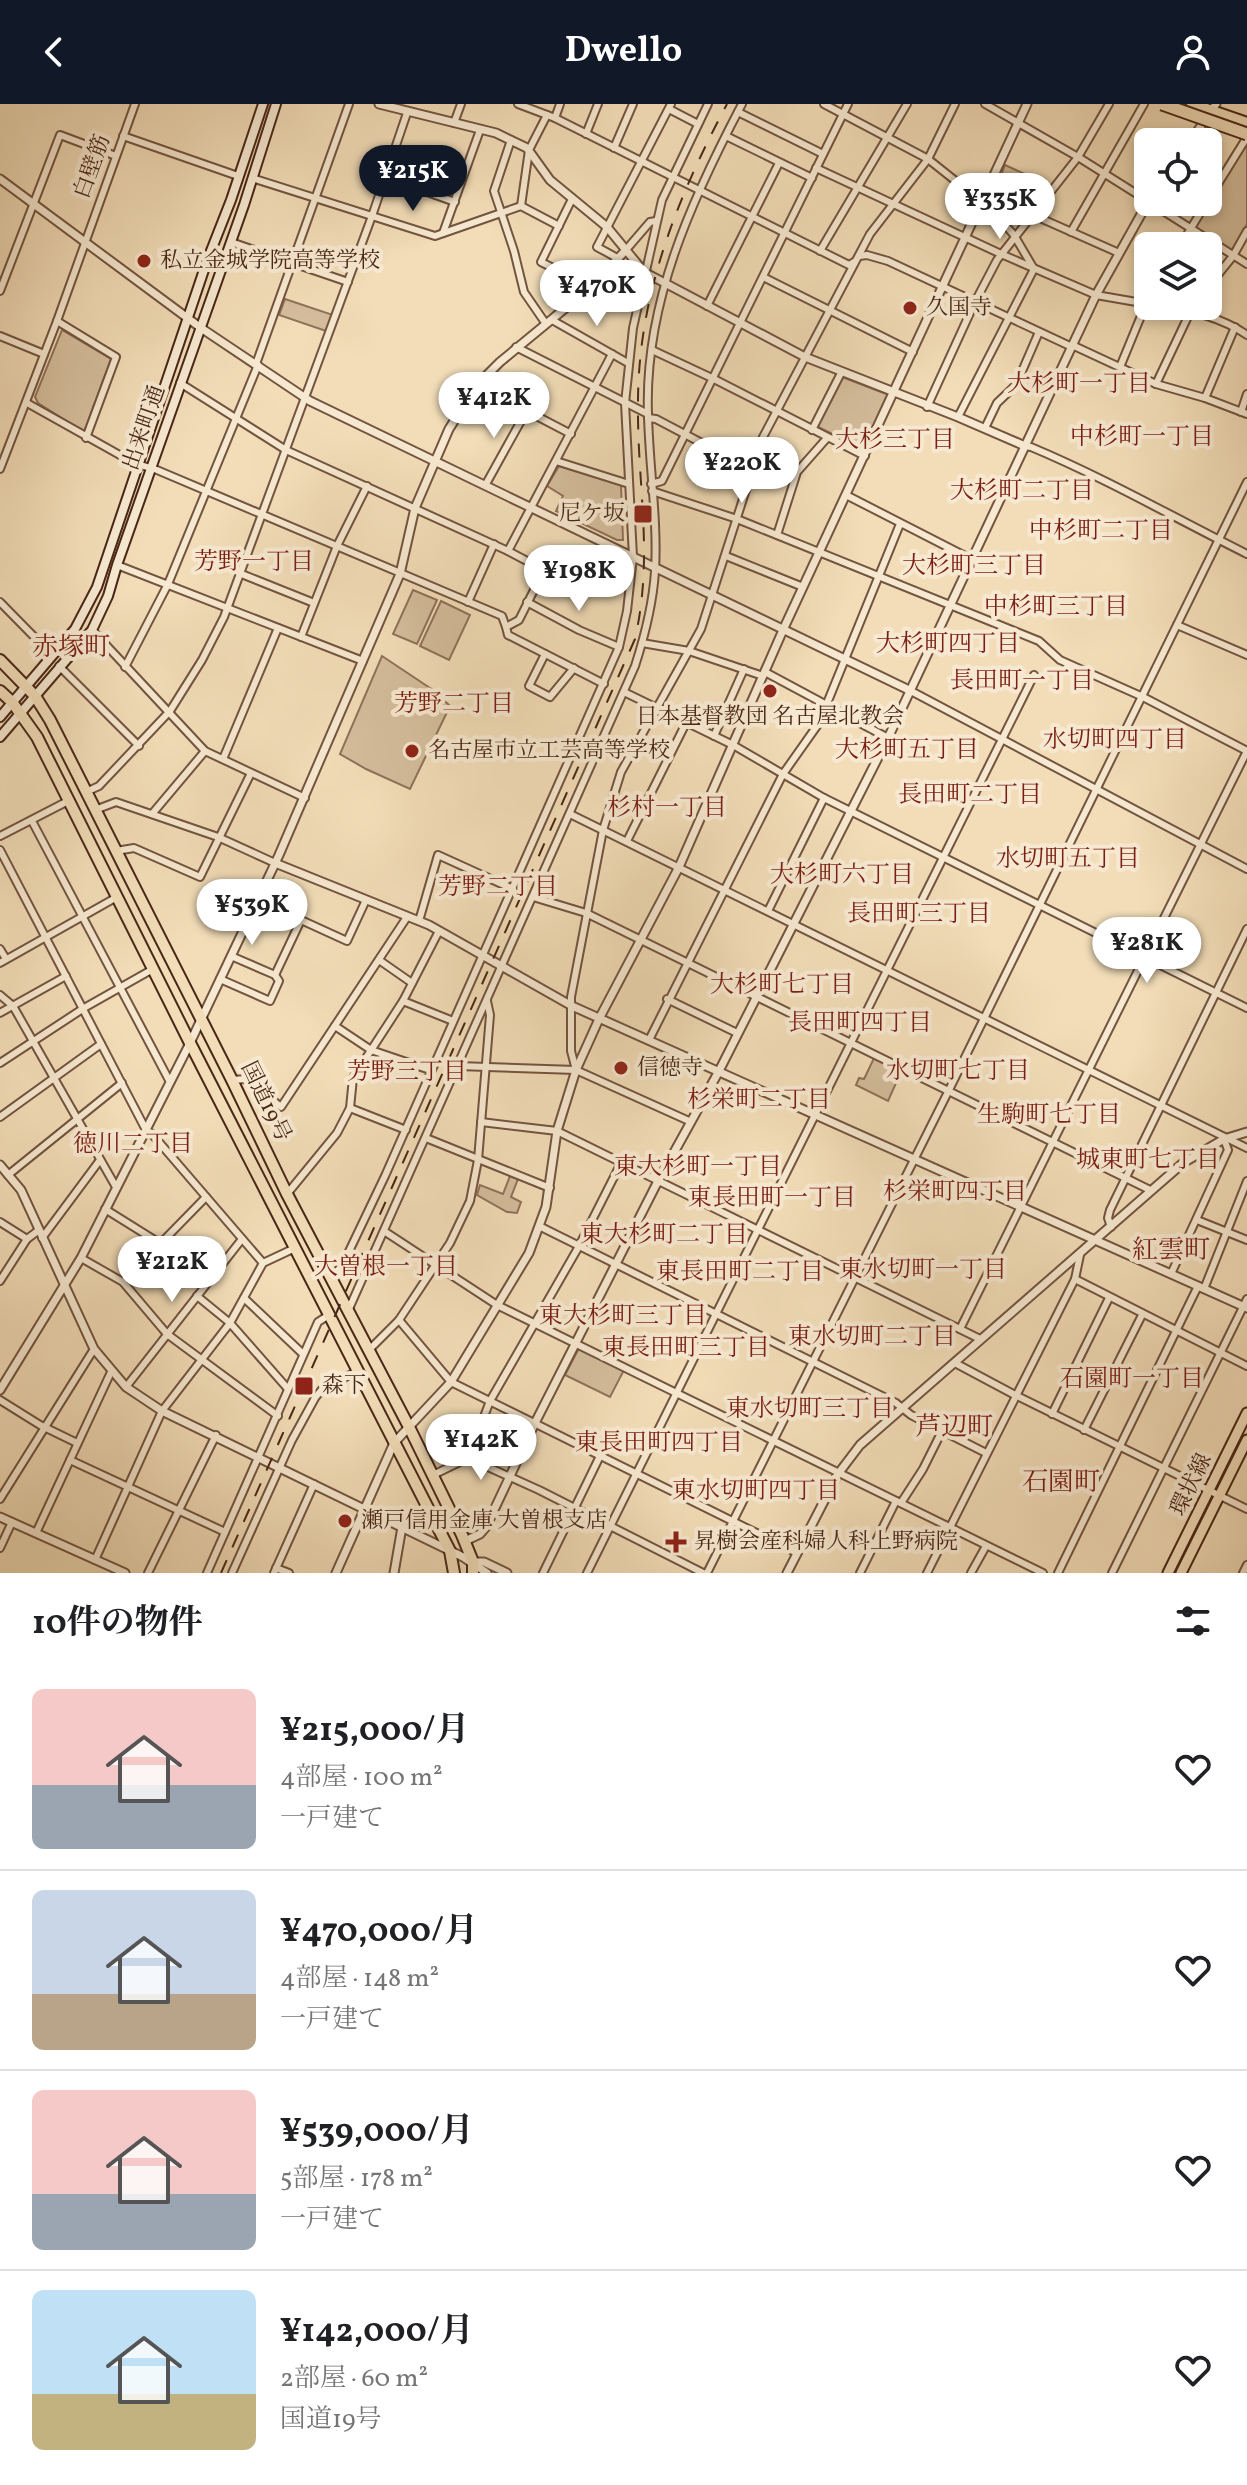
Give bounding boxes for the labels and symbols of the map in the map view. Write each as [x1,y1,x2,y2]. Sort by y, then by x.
street label: 白壁筋 [67,131,119,203]
pin: ¥215K [357,145,469,213]
pin: ¥335K [944,173,1056,241]
place label: 私立金城学院高等学校 [160,246,380,277]
marker: 私立金城学院高等学校 [135,252,153,270]
pin: ¥470K [541,260,653,328]
place label: 久国寺 [926,293,992,324]
marker: 久国寺 [901,299,919,317]
district label: 大杉町一丁目 [1007,368,1151,402]
pin: ¥412K [438,372,550,440]
street label: 出来町通 [116,381,174,475]
district label: 中杉町一丁目 [1070,421,1214,455]
district label: 大杉三丁目 [835,424,955,458]
pin: ¥220K [686,437,798,505]
district label: 大杉町二丁目 [950,475,1094,509]
place label: 尼ケ坂 [559,499,625,530]
marker: 尼ケ坂 [632,503,654,525]
district label: 中杉町二丁目 [1029,515,1173,549]
pin: ¥198K [523,545,635,613]
district label: 芳野一丁目 [194,546,314,580]
district label: 大杉町三丁目 [902,550,1046,584]
district label: 中杉町三丁目 [984,591,1128,625]
district label: 大杉町四丁目 [876,628,1020,662]
district label: 赤塚町 [32,630,110,666]
district label: 長田町一丁目 [950,665,1094,699]
marker: 日本基督教団 名古屋北教会 [761,682,779,700]
district label: 芳野二丁目 [394,688,514,722]
place label: 日本基督教団 名古屋北教会 [636,702,904,733]
district label: 水切町四丁目 [1043,724,1187,758]
district label: 大杉町五丁目 [835,734,979,768]
place label: 名古屋市立工芸高等学校 [428,736,670,767]
marker: 名古屋市立工芸高等学校 [403,742,421,760]
district label: 長田町二丁目 [898,779,1042,813]
district label: 杉村一丁目 [607,792,727,826]
district label: 水切町五丁目 [996,843,1140,877]
district label: 大杉町六丁目 [770,859,914,893]
district label: 芳野二丁目 [438,871,558,905]
pin: ¥539K [196,879,308,947]
district label: 長田町三丁目 [847,898,991,932]
pin: ¥281K [1091,917,1203,985]
district label: 大杉町七丁目 [710,969,854,1003]
district label: 長田町四丁目 [788,1007,932,1041]
place label: 信徳寺 [637,1053,703,1084]
district label: 水切町七丁目 [886,1055,1030,1089]
district label: 芳野三丁目 [347,1056,467,1090]
street label: 国道19号 [232,1057,298,1147]
marker: 信徳寺 [612,1059,630,1077]
district label: 杉栄町二丁目 [687,1084,831,1118]
district label: 生駒町七丁目 [977,1099,1121,1133]
district label: 徳川二丁目 [73,1128,193,1162]
district label: 城東町七丁目 [1076,1144,1220,1178]
district label: 東大杉町一丁目 [614,1151,782,1185]
district label: 杉栄町四丁目 [883,1176,1027,1210]
district label: 東長田町一丁目 [688,1182,856,1216]
district label: 東大杉町二丁目 [580,1219,748,1253]
district label: 紅雲町 [1132,1233,1210,1269]
pin: ¥212K [116,1236,228,1304]
district label: 大曽根一丁目 [314,1251,458,1285]
district label: 東水切町一丁目 [839,1254,1007,1288]
district label: 東長田町二丁目 [656,1256,824,1290]
district label: 東大杉町三丁目 [539,1300,707,1334]
district label: 東水切町二丁目 [788,1321,956,1355]
district label: 東長田町三丁目 [602,1332,770,1366]
district label: 石園町一丁目 [1060,1363,1204,1397]
place label: 森下 [322,1371,366,1402]
marker: 森下 [293,1375,315,1397]
district label: 東水切町三丁目 [726,1393,894,1427]
district label: 芦辺町 [915,1410,993,1446]
pin: ¥142K [425,1414,537,1482]
district label: 東長田町四丁目 [575,1427,743,1461]
street label: 環状線 [1164,1449,1220,1521]
district label: 石園町 [1022,1465,1100,1501]
district label: 東水切町四丁目 [672,1475,840,1509]
place label: 瀬戸信用金庫 大曽根支店 [361,1506,607,1537]
marker: 瀬戸信用金庫 大曽根支店 [336,1512,354,1530]
place label: 昇樹会産科婦人科上野病院 [694,1527,958,1558]
marker: 昇樹会産科婦人科上野病院 [665,1531,687,1553]

